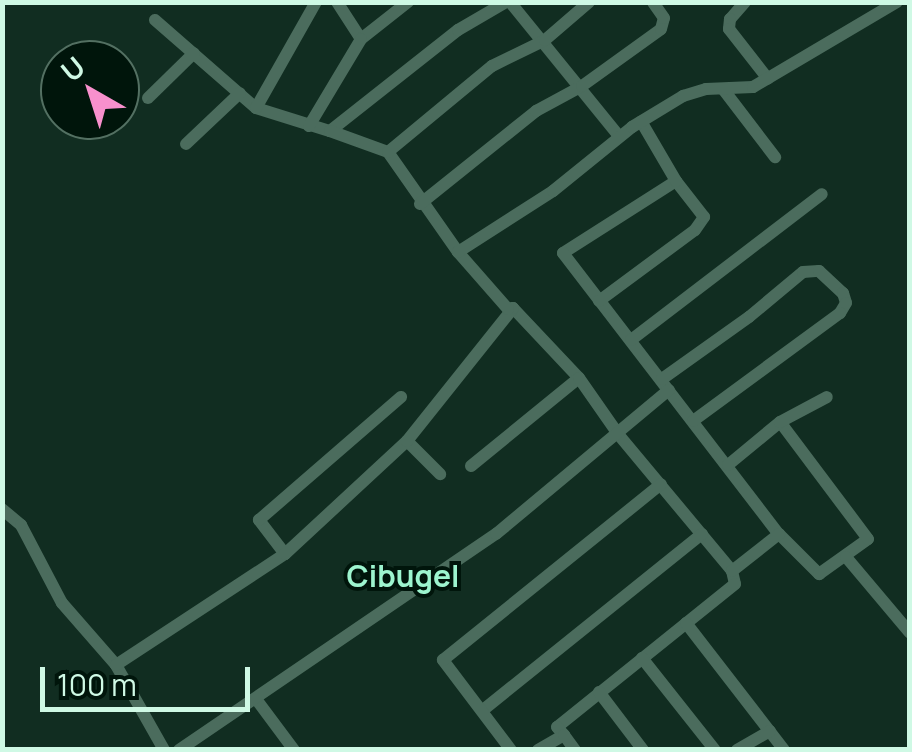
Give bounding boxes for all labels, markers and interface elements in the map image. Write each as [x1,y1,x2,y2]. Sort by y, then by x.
north arrow [40,40,140,140]
text: U [53,47,92,89]
district label: Cibugel [347,558,459,594]
scale bar [45,647,255,709]
text: 100 m [57,664,137,705]

